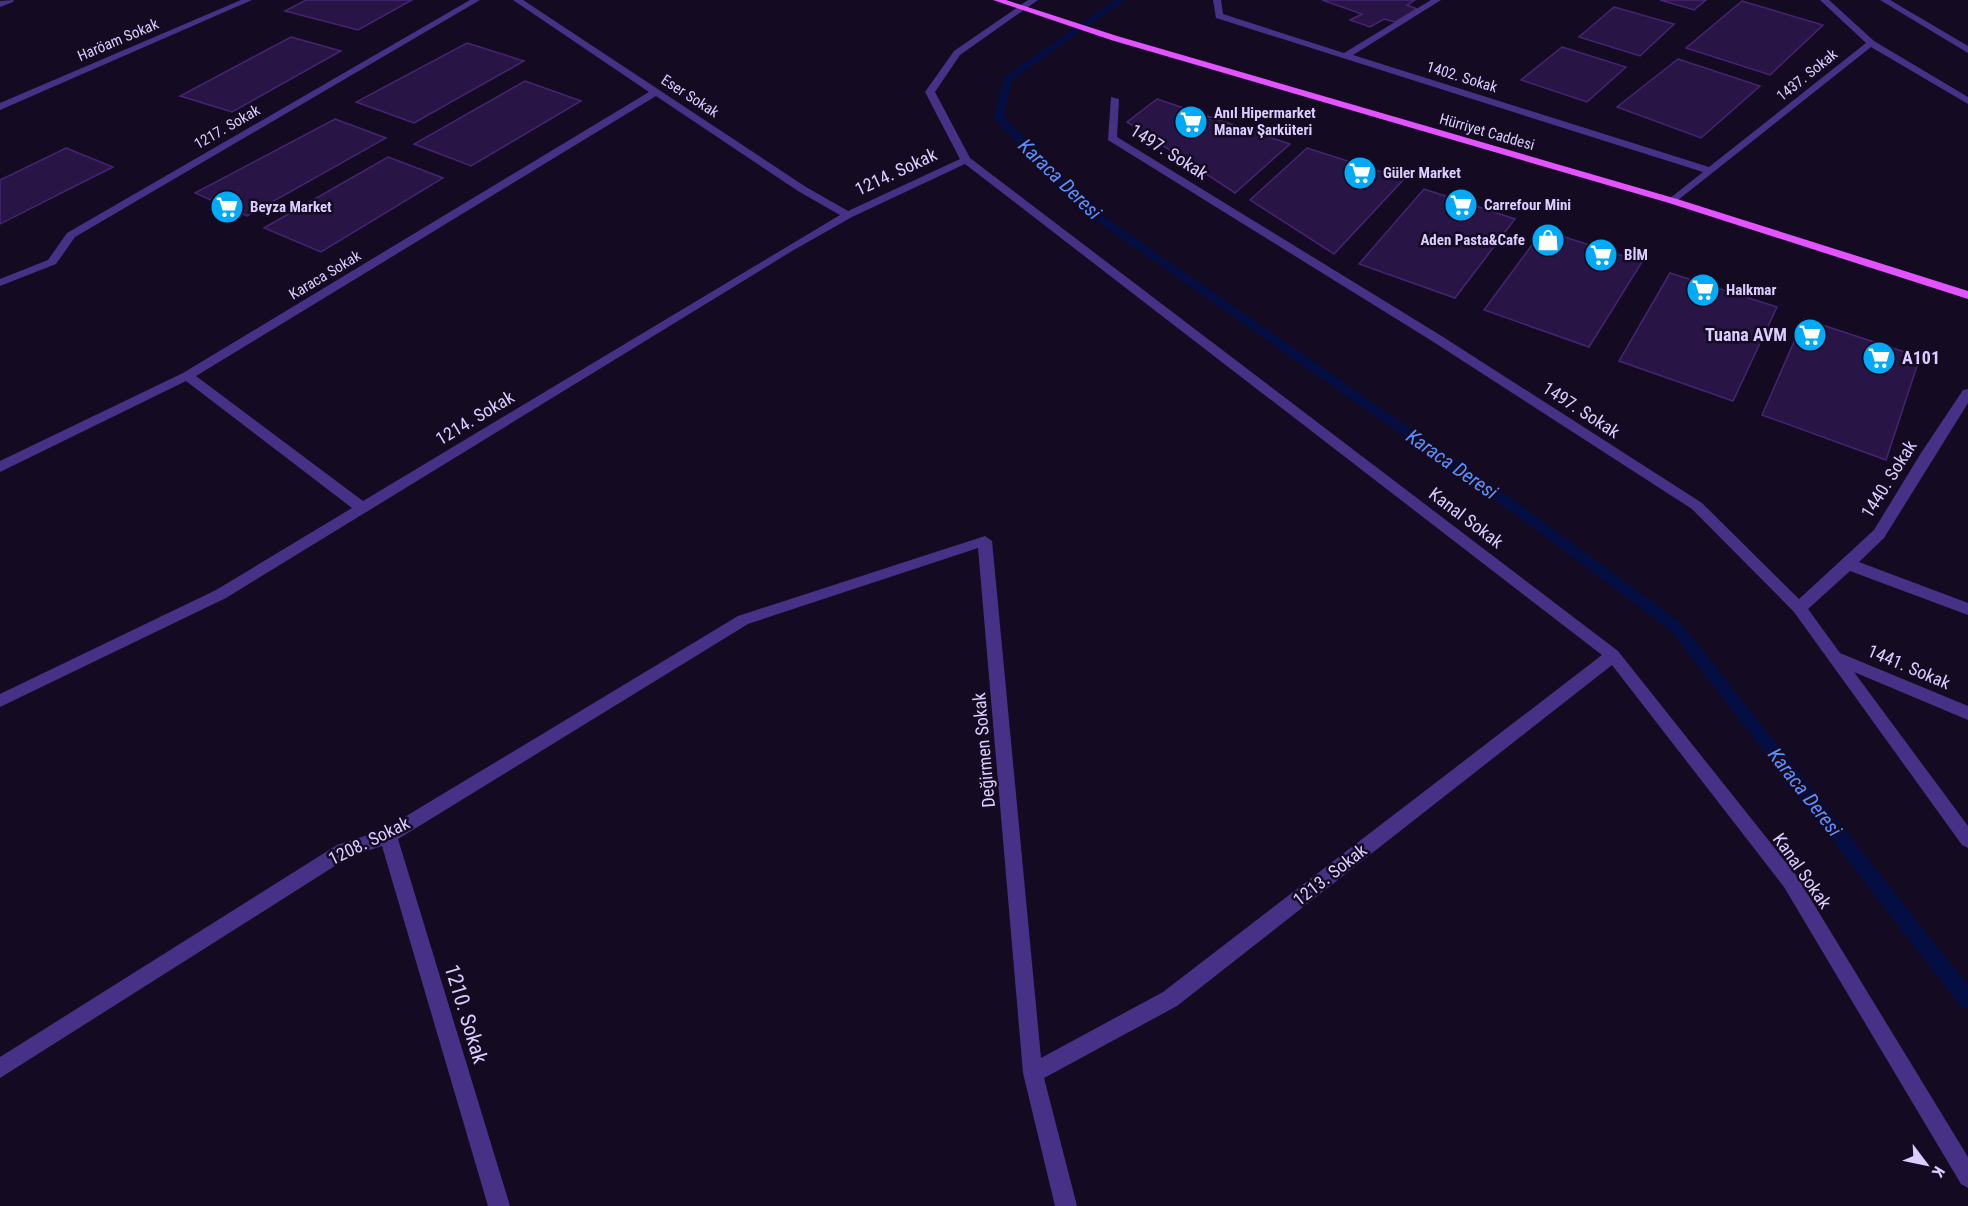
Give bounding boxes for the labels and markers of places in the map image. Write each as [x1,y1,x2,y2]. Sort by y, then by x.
supermarket icon: Anıl Hipermarket Manav Şarküteri [1173,104,1209,140]
place label: Anıl Hipermarket Manav Şarküteri [1214,104,1316,139]
supermarket icon: Güler Market [1342,155,1378,191]
place label: Güler Market [1383,164,1461,182]
supermarket icon: Carrefour Mini [1443,187,1479,223]
supermarket icon: Beyza Market [209,189,245,225]
place label: Carrefour Mini [1484,196,1571,214]
place label: Beyza Market [250,198,332,216]
shop icon: Aden Pasta&Cafe [1530,222,1566,258]
place label: Aden Pasta&Cafe [1420,231,1525,249]
supermarket icon: BİM [1583,237,1619,273]
place label: BİM [1624,246,1648,264]
supermarket icon: Halkmar [1685,272,1721,308]
place label: Halkmar [1726,281,1776,299]
supermarket icon: Tuana AVM [1792,317,1828,353]
place label: Tuana AVM [1705,324,1787,345]
supermarket icon: A101 [1861,340,1897,376]
place label: A101 [1902,347,1940,368]

